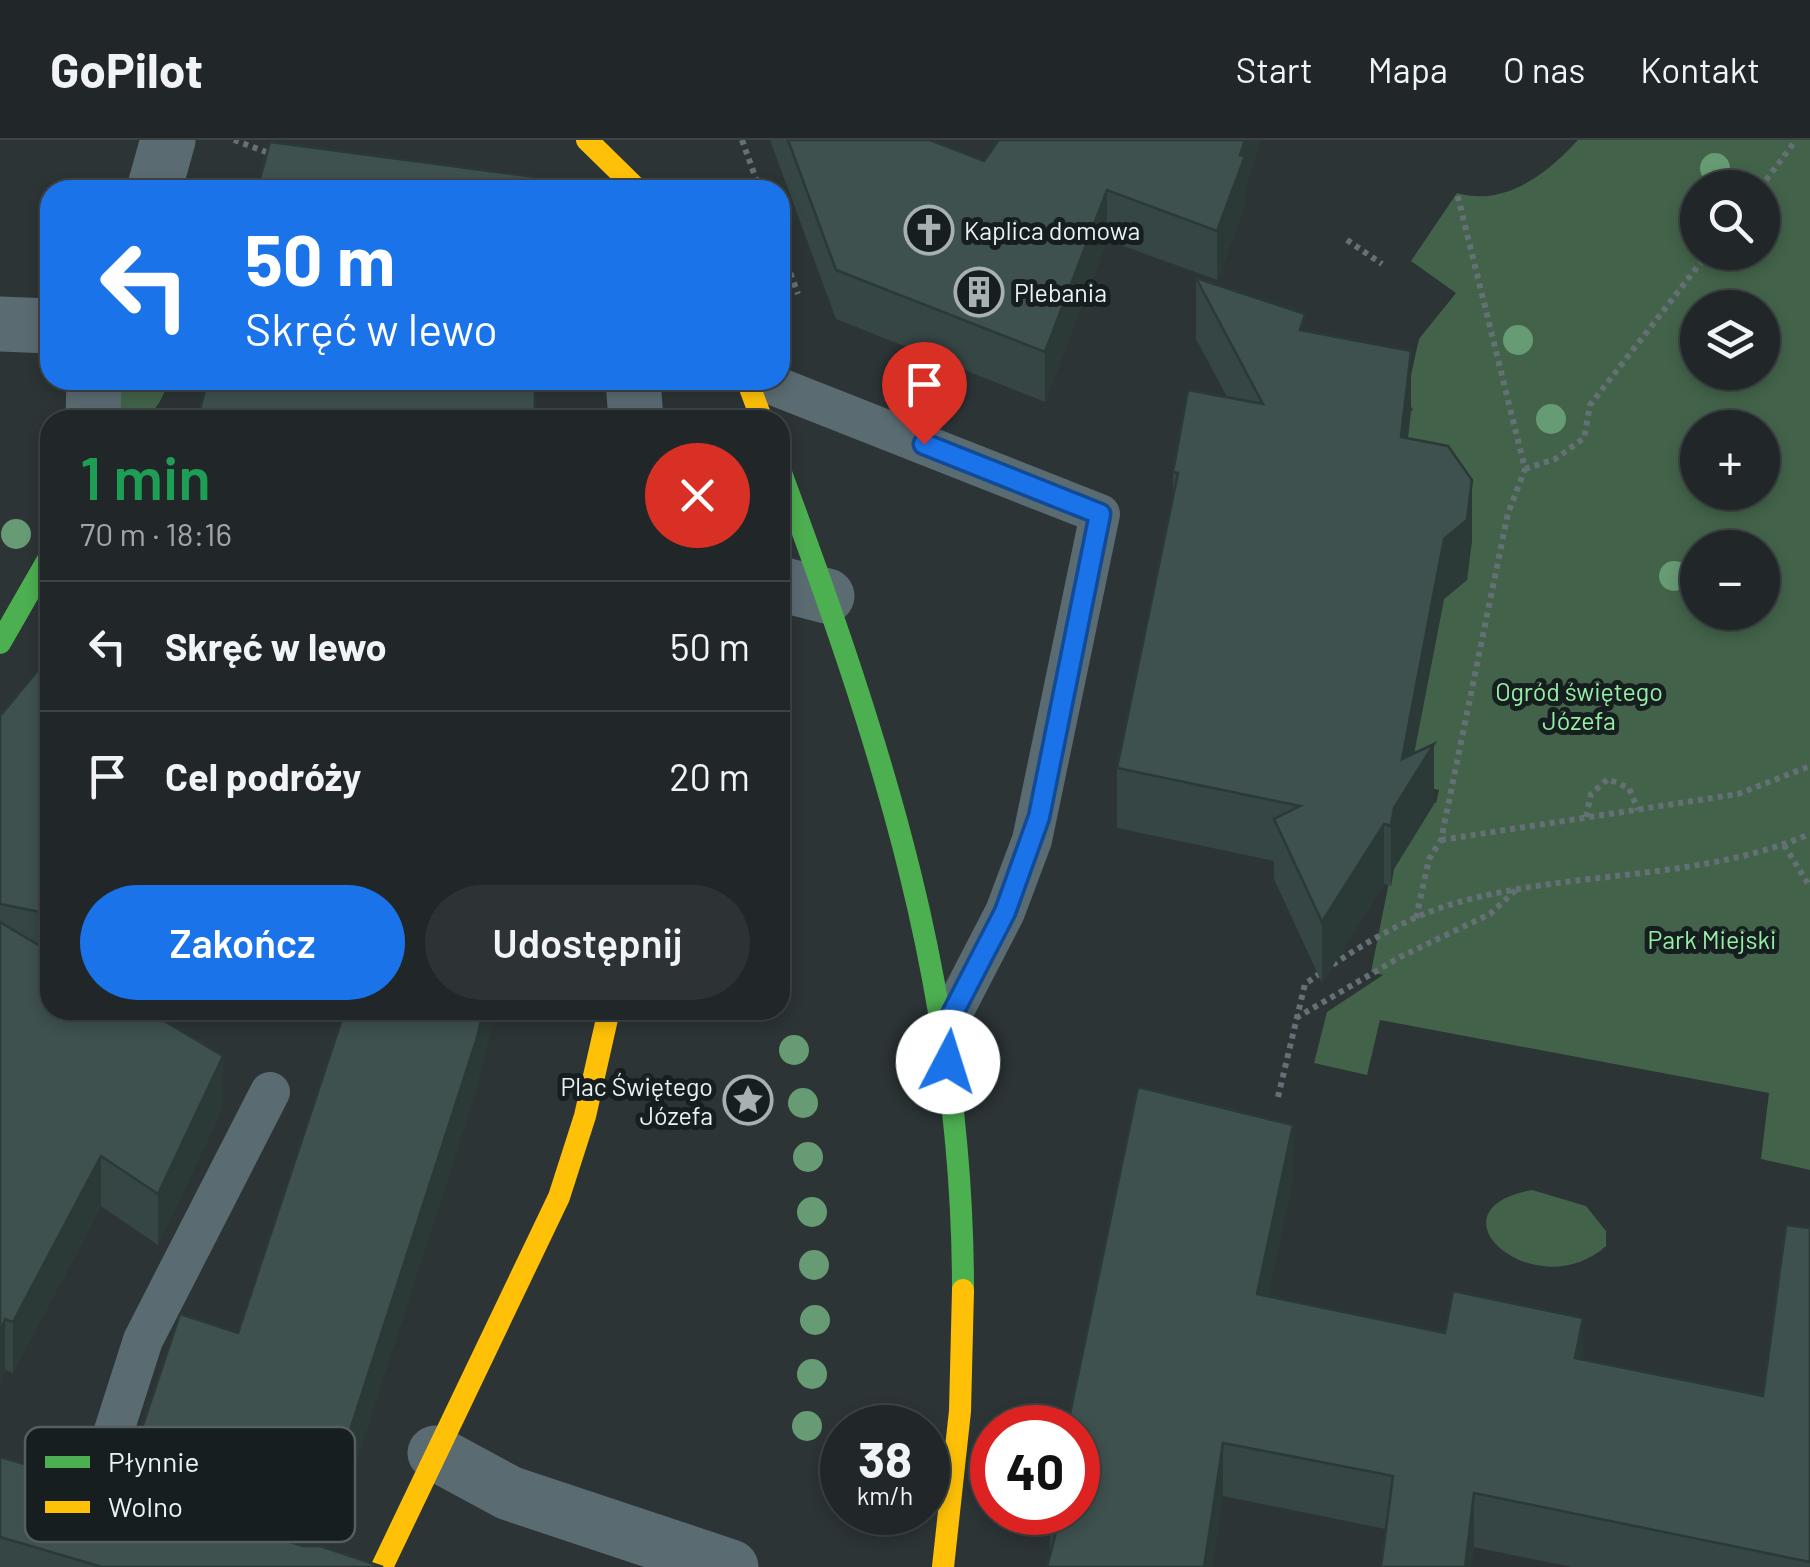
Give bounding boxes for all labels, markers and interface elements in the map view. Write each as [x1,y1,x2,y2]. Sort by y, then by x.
text: GoPilot [50,40,203,98]
text: Start [1236,48,1313,90]
text: Mapa [1368,48,1448,90]
text: O nas [1503,48,1585,90]
text: Kontakt [1640,48,1760,90]
map controls [1680,170,1780,630]
button: search [1680,170,1780,270]
church icon: Kaplica domowa [903,204,955,256]
place label: Kaplica domowa [964,215,1140,245]
text: 50 m [245,216,395,300]
icon: left [80,220,210,350]
building icon: Plebania [953,266,1005,318]
place label: Plebania [1014,277,1107,307]
button: layers [1680,290,1780,390]
text: Skręć w lewo [245,301,498,355]
pin [882,342,967,445]
icon: arrive [897,357,952,412]
button: + [1680,410,1780,510]
text: 1 min [80,440,211,512]
button: close [645,443,750,548]
text: 70 m · 18:16 [80,514,232,552]
button: − [1680,530,1780,630]
icon: left [80,619,135,674]
text: Skręć w lewo [165,623,387,669]
text: 50 m [670,623,750,669]
park label: Ogród świętego Józefa [1495,676,1663,735]
icon: arrive [80,749,135,804]
text: Cel podróży [165,753,361,799]
text: 20 m [669,753,750,799]
button: Zakończ [80,885,405,1000]
button: Udostępnij [425,885,750,1000]
park label: Park Miejski [1648,924,1776,954]
position arrow [896,1010,1000,1114]
place label: Plac Świętego Józefa [560,1071,713,1130]
place icon: Plac Świętego Józefa [722,1074,774,1126]
speed limit sign: 40 [970,1405,1100,1535]
legend [25,1427,355,1542]
text: 38 [858,1428,912,1488]
text: Płynnie [108,1444,199,1478]
text: km/h [857,1480,913,1510]
text: Wolno [108,1489,183,1523]

